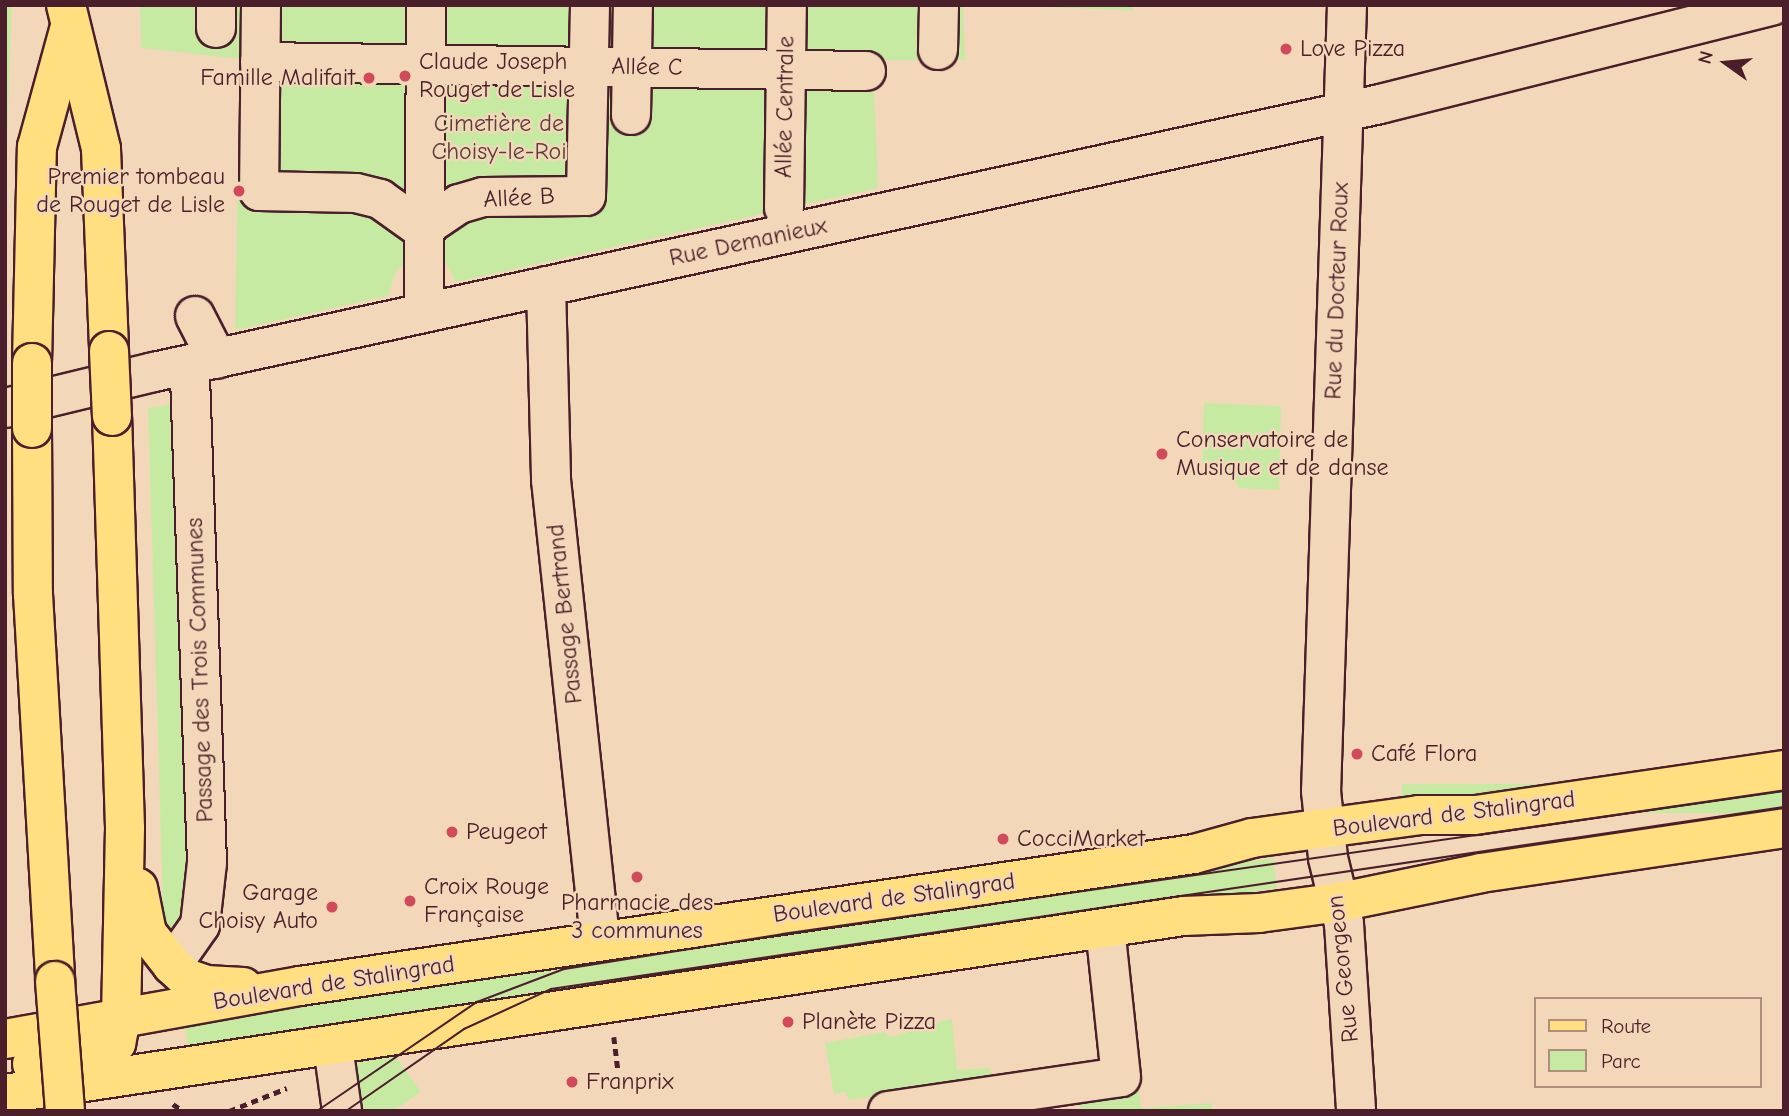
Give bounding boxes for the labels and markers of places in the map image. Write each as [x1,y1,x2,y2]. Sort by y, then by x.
place label: Love Pizza [1300,35,1405,63]
marker: Love Pizza [1278,41,1294,57]
place label: Claude Joseph Rouget de Lisle [419,48,575,104]
place label: Famille Malifait [200,64,355,92]
marker: Claude Joseph Rouget de Lisle [397,68,413,84]
marker: Famille Malifait [361,70,377,86]
place label: Premier tombeau de Rouget de Lisle [36,163,225,219]
marker: Premier tombeau de Rouget de Lisle [231,183,247,199]
place label: Conservatoire de Musique et de danse [1176,426,1388,482]
marker: Conservatoire de Musique et de danse [1154,446,1170,462]
place label: Café Flora [1371,740,1477,768]
marker: Café Flora [1349,746,1365,762]
place label: Peugeot [466,818,547,846]
marker: Peugeot [444,824,460,840]
place label: CocciMarket [1017,825,1145,853]
marker: CocciMarket [995,831,1011,847]
marker: Pharmacie des 3 communes [629,869,645,885]
place label: Croix Rouge Française [424,873,549,929]
place label: Garage Choisy Auto [198,879,318,935]
place label: Pharmacie des 3 communes [561,889,713,945]
marker: Croix Rouge Française [402,893,418,909]
marker: Garage Choisy Auto [324,899,340,915]
place label: Planète Pizza [802,1008,936,1036]
marker: Planète Pizza [780,1014,796,1030]
place label: Franprix [586,1068,674,1096]
marker: Franprix [564,1074,580,1090]

